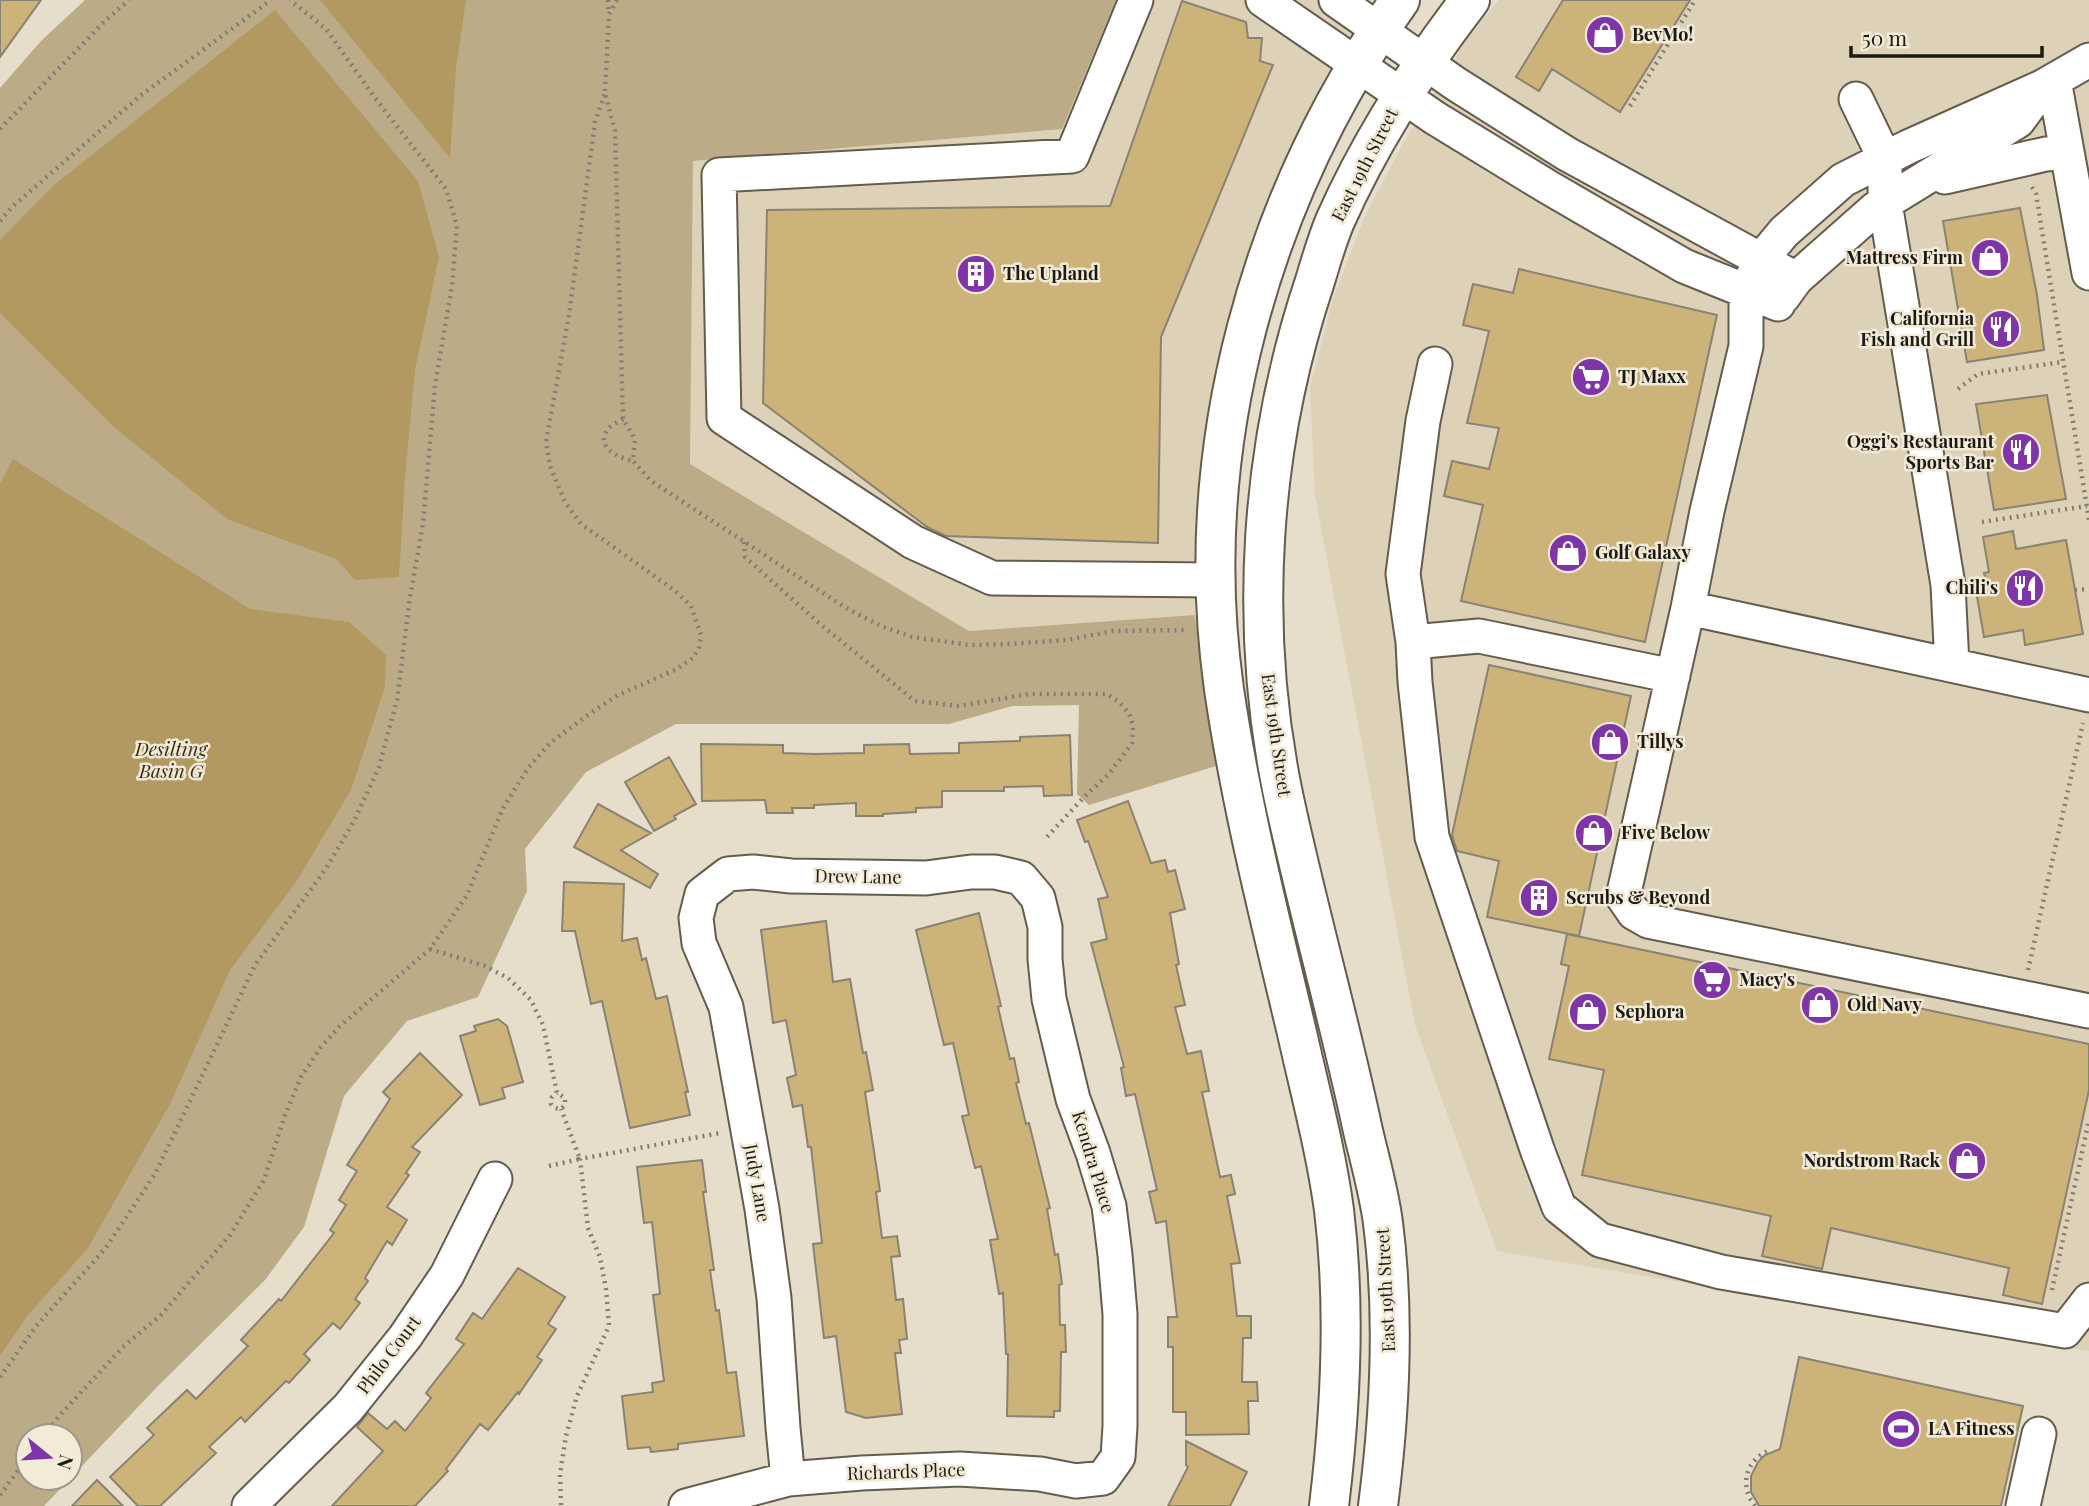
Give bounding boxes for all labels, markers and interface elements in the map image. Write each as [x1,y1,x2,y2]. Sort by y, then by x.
shop icon: BevMo! [1584,14,1626,56]
scale bar [1851,14,2042,58]
place label: BevMo! [1632,22,1693,46]
text: 50 m [1862,23,1908,51]
street label: East 19th Street [1325,103,1403,225]
shop icon: Mattress Firm [1969,237,2011,279]
place label: Mattress Firm [1846,245,1964,269]
building icon: The Upland [955,253,997,295]
place label: The Upland [1003,261,1099,285]
place label: California Fish and Grill [1860,306,1975,351]
restaurant icon: California Fish and Grill [1980,308,2022,350]
supermarket icon: TJ Maxx [1570,356,1612,398]
place label: TJ Maxx [1618,364,1686,388]
place label: Oggi's Restaurant Sports Bar [1847,429,1995,474]
restaurant icon: Oggi's Restaurant Sports Bar [2000,431,2042,473]
shop icon: Golf Galaxy [1547,532,1589,574]
place label: Golf Galaxy [1595,540,1691,564]
restaurant icon: Chili's [2004,567,2046,609]
place label: Chili's [1946,575,1998,599]
street label: East 19th Street [1256,672,1298,799]
shop icon: Tillys [1589,721,1631,763]
place label: Tillys [1637,729,1683,753]
water label: Desilting Basin G [134,735,209,783]
shop icon: Five Below [1573,812,1615,854]
place label: Five Below [1621,820,1711,844]
street label: Drew Lane [814,863,902,889]
building icon: Scrubs & Beyond [1518,877,1560,919]
place label: Scrubs & Beyond [1566,885,1710,909]
supermarket icon: Macy's [1691,959,1733,1001]
place label: Macy's [1739,967,1795,991]
shop icon: Old Navy [1799,984,1841,1026]
shop icon: Sephora [1567,991,1609,1033]
place label: Old Navy [1847,992,1922,1016]
place label: Sephora [1615,999,1685,1023]
street label: Kendra Place [1067,1108,1121,1216]
shop icon: Nordstrom Rack [1946,1140,1988,1182]
street label: Judy Lane [739,1141,777,1224]
place label: Nordstrom Rack [1804,1148,1940,1172]
street label: East 19th Street [1370,1227,1400,1353]
street label: Philo Court [351,1310,426,1399]
sports icon: LA Fitness [1880,1408,1922,1450]
place label: LA Fitness [1928,1416,2015,1440]
north arrow [14,1422,84,1492]
text: N [52,1452,81,1473]
street label: Richards Place [846,1457,965,1485]

